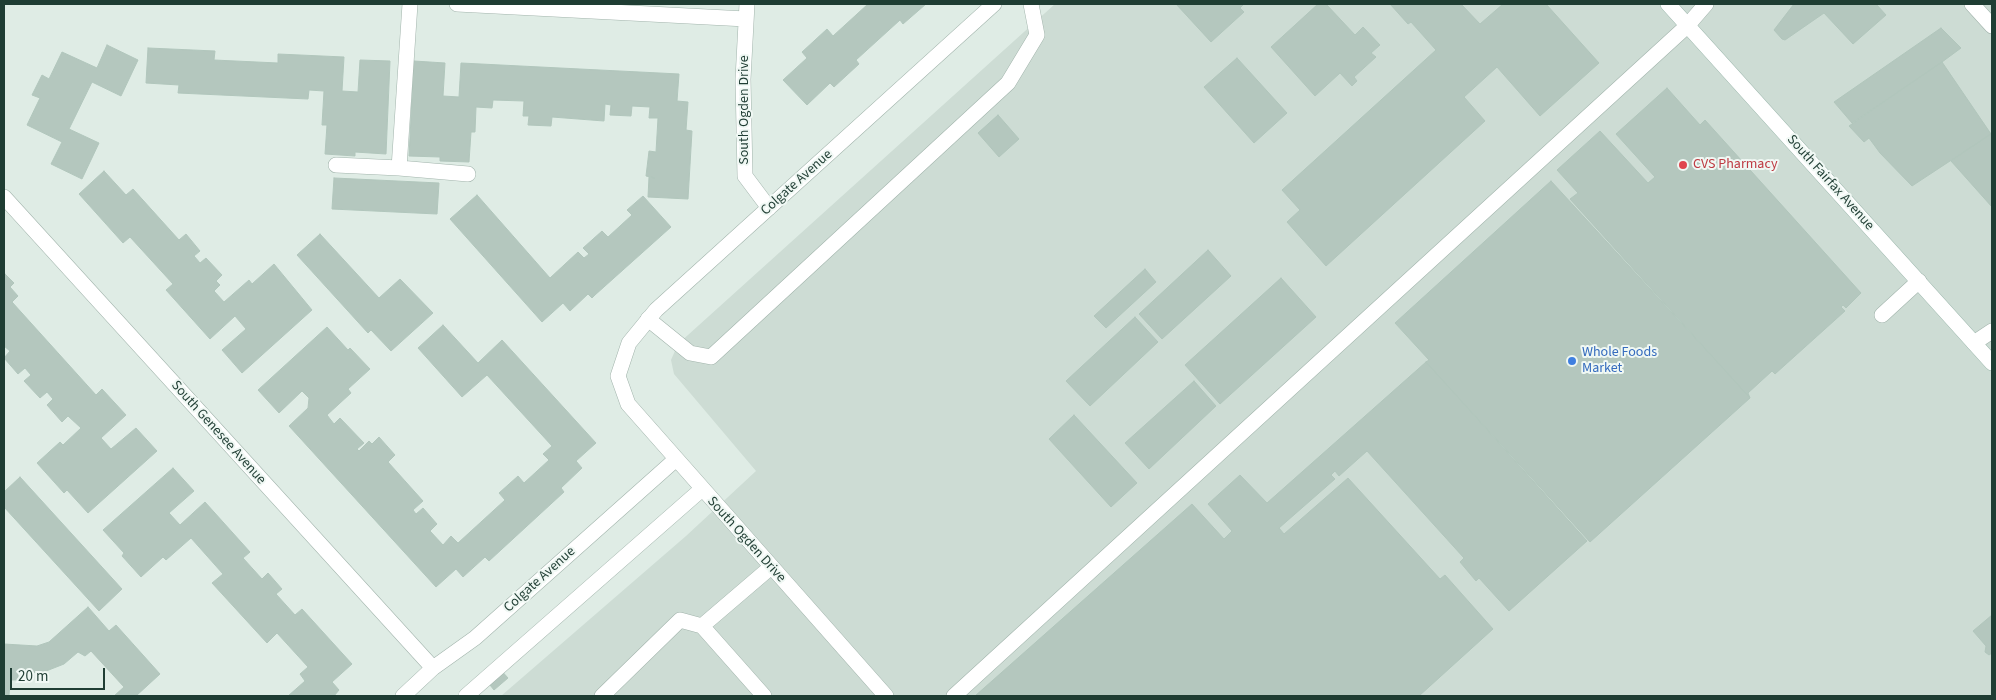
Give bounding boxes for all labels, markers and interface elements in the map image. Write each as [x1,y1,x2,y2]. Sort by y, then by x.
street label: South Ogden Drive [737,55,753,165]
street label: South Fairfax Avenue [1783,132,1877,234]
street label: Colgate Avenue [758,147,836,219]
place label: CVS Pharmacy [1693,157,1777,173]
marker: CVS Pharmacy [1677,159,1689,171]
place label: Whole Foods Market [1582,345,1657,378]
marker: Whole Foods Market [1566,355,1578,367]
street label: South Genesee Avenue [167,378,269,488]
street label: South Ogden Drive [703,494,789,586]
street label: Colgate Avenue [501,544,579,616]
scale bar [12,658,108,690]
text: 20 m [18,666,48,687]

